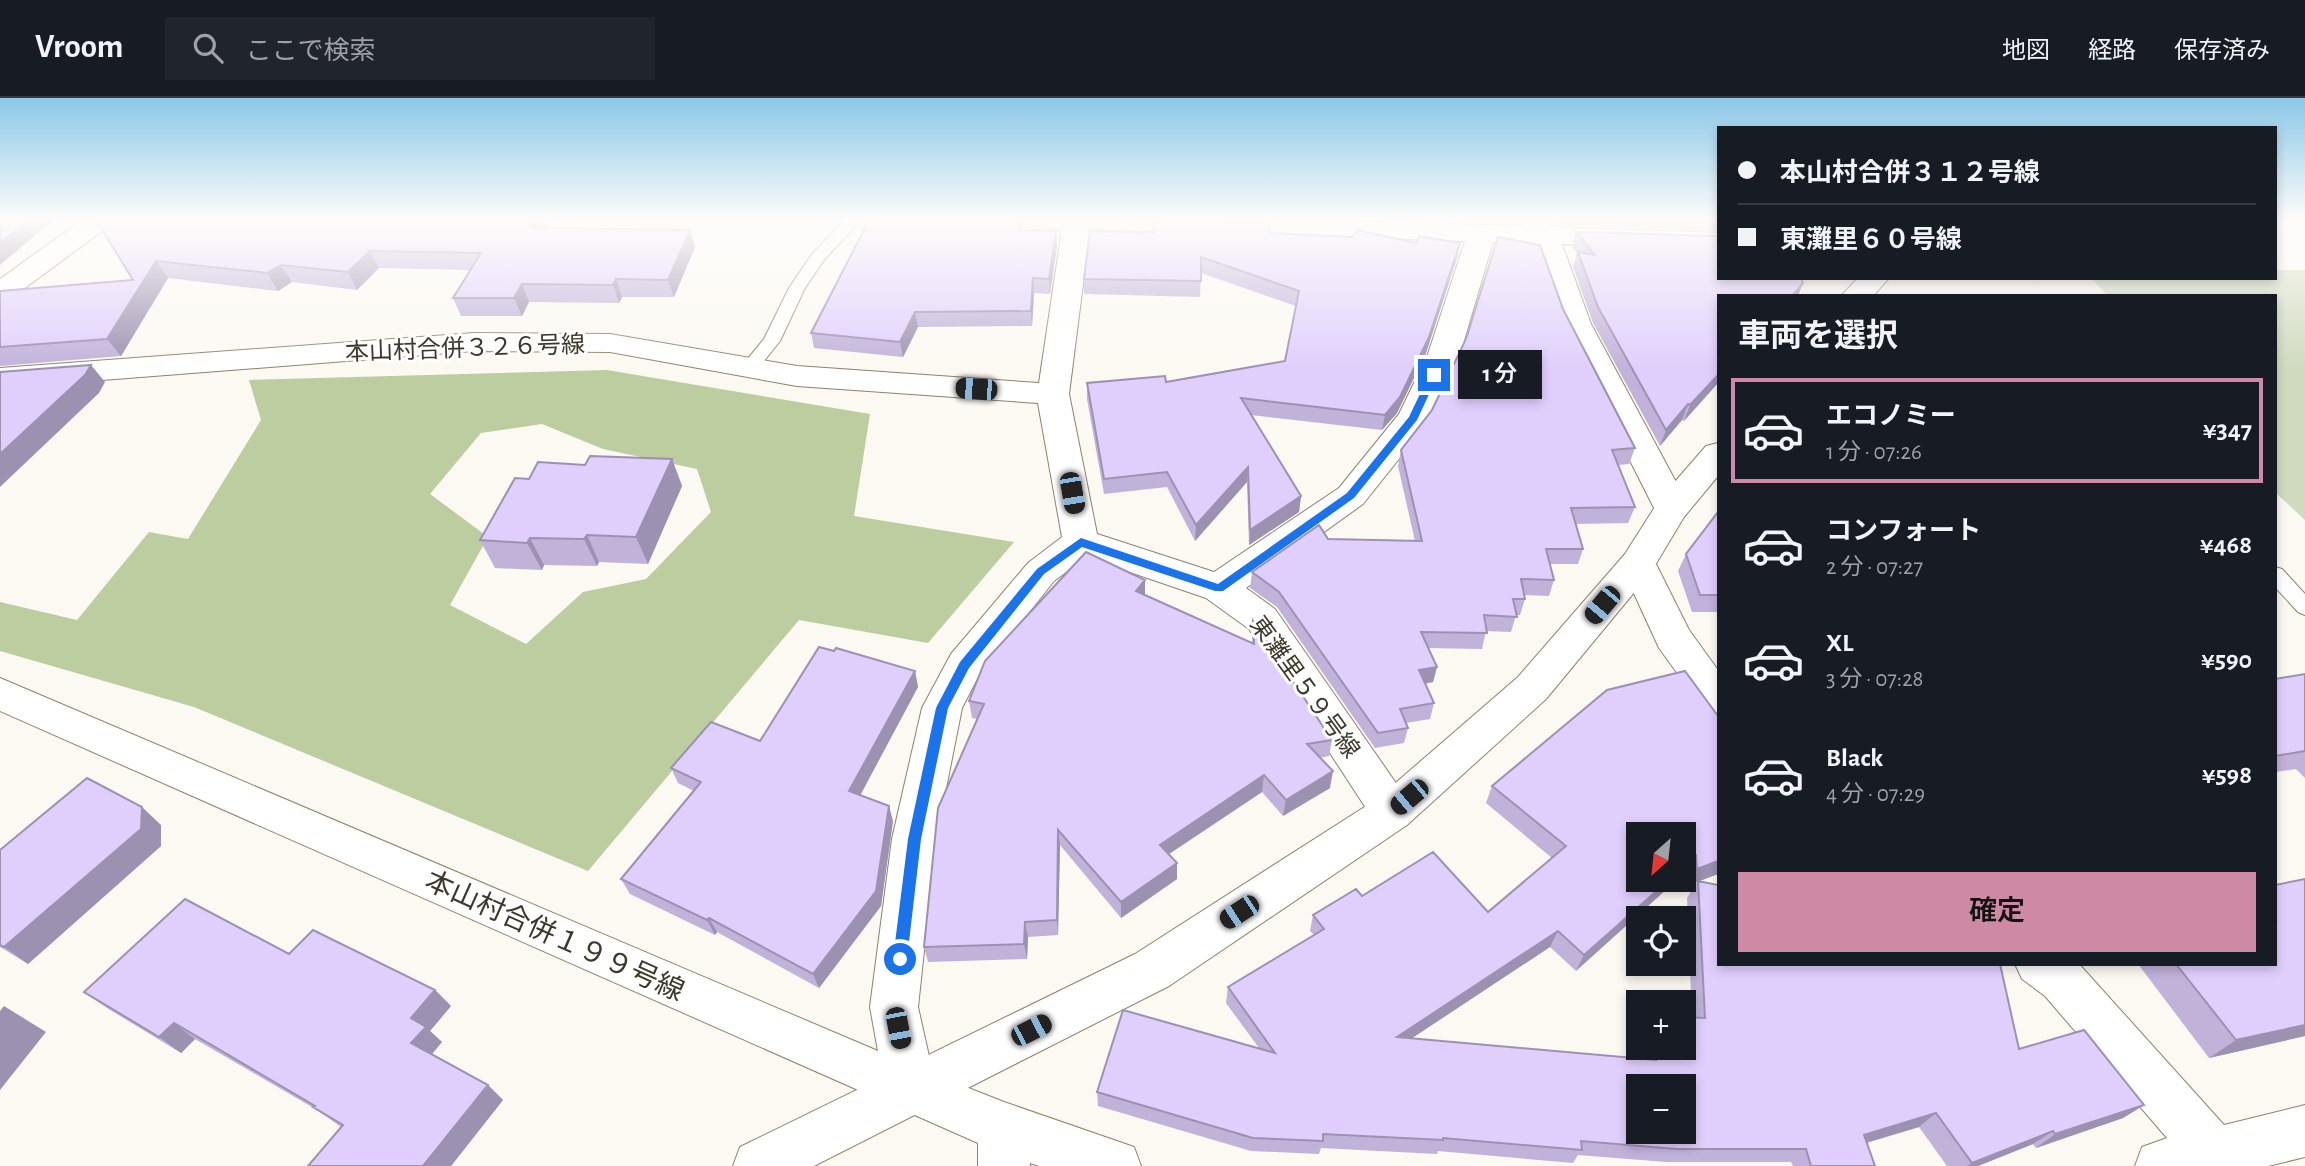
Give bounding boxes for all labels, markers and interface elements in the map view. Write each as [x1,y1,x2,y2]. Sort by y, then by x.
search box [165,17,655,80]
icon: search [189,29,227,67]
text: Vroom [35,31,123,64]
text: ここで検索 [245,38,376,64]
text: 地図 [2002,39,2050,63]
text: 経路 [2088,39,2136,63]
text: 保存済み [2174,39,2270,63]
text: 本山村合併３１２号線 [1780,160,2040,186]
text: 東灘里６０号線 [1780,227,1962,253]
text: 車両を選択 [1738,320,1898,352]
street label: 本山村合併３２６号線 [345,331,585,365]
callout: 1 分 [1458,350,1542,400]
route end [1418,359,1450,391]
text: 1 分 [1483,363,1517,386]
car [955,377,998,401]
icon: car [1742,399,1805,462]
text: エコノミー [1826,403,1956,429]
text: ¥347 [2203,417,2252,443]
text: 1 分 · 07:26 [1826,441,1922,464]
car [1059,470,1086,516]
icon: car [1742,514,1805,577]
text: コンフォート [1826,518,1981,544]
text: ¥468 [2200,532,2252,558]
text: 2 分 · 07:27 [1826,556,1923,579]
car [1581,582,1624,628]
street label: 東灘里５９号線 [1245,611,1365,763]
icon: car [1742,629,1805,692]
text: XL [1826,630,1853,656]
text: ¥590 [2201,647,2252,673]
text: 3 分 · 07:28 [1826,668,1924,691]
icon: car [1742,744,1805,807]
text: Black [1826,745,1883,771]
text: ¥598 [2202,762,2252,788]
car [1387,775,1432,819]
text: 4 分 · 07:29 [1826,783,1925,806]
north arrow [1626,822,1696,892]
map controls [1626,822,1696,1144]
street label: 本山村合併１９９号線 [421,865,689,1007]
button: 確定 [1738,872,2256,952]
car [1216,892,1263,932]
button: locate [1626,906,1696,976]
route start [884,943,916,975]
button: + [1626,990,1696,1060]
car [884,1005,913,1051]
car [1008,1011,1055,1049]
button: − [1626,1074,1696,1144]

